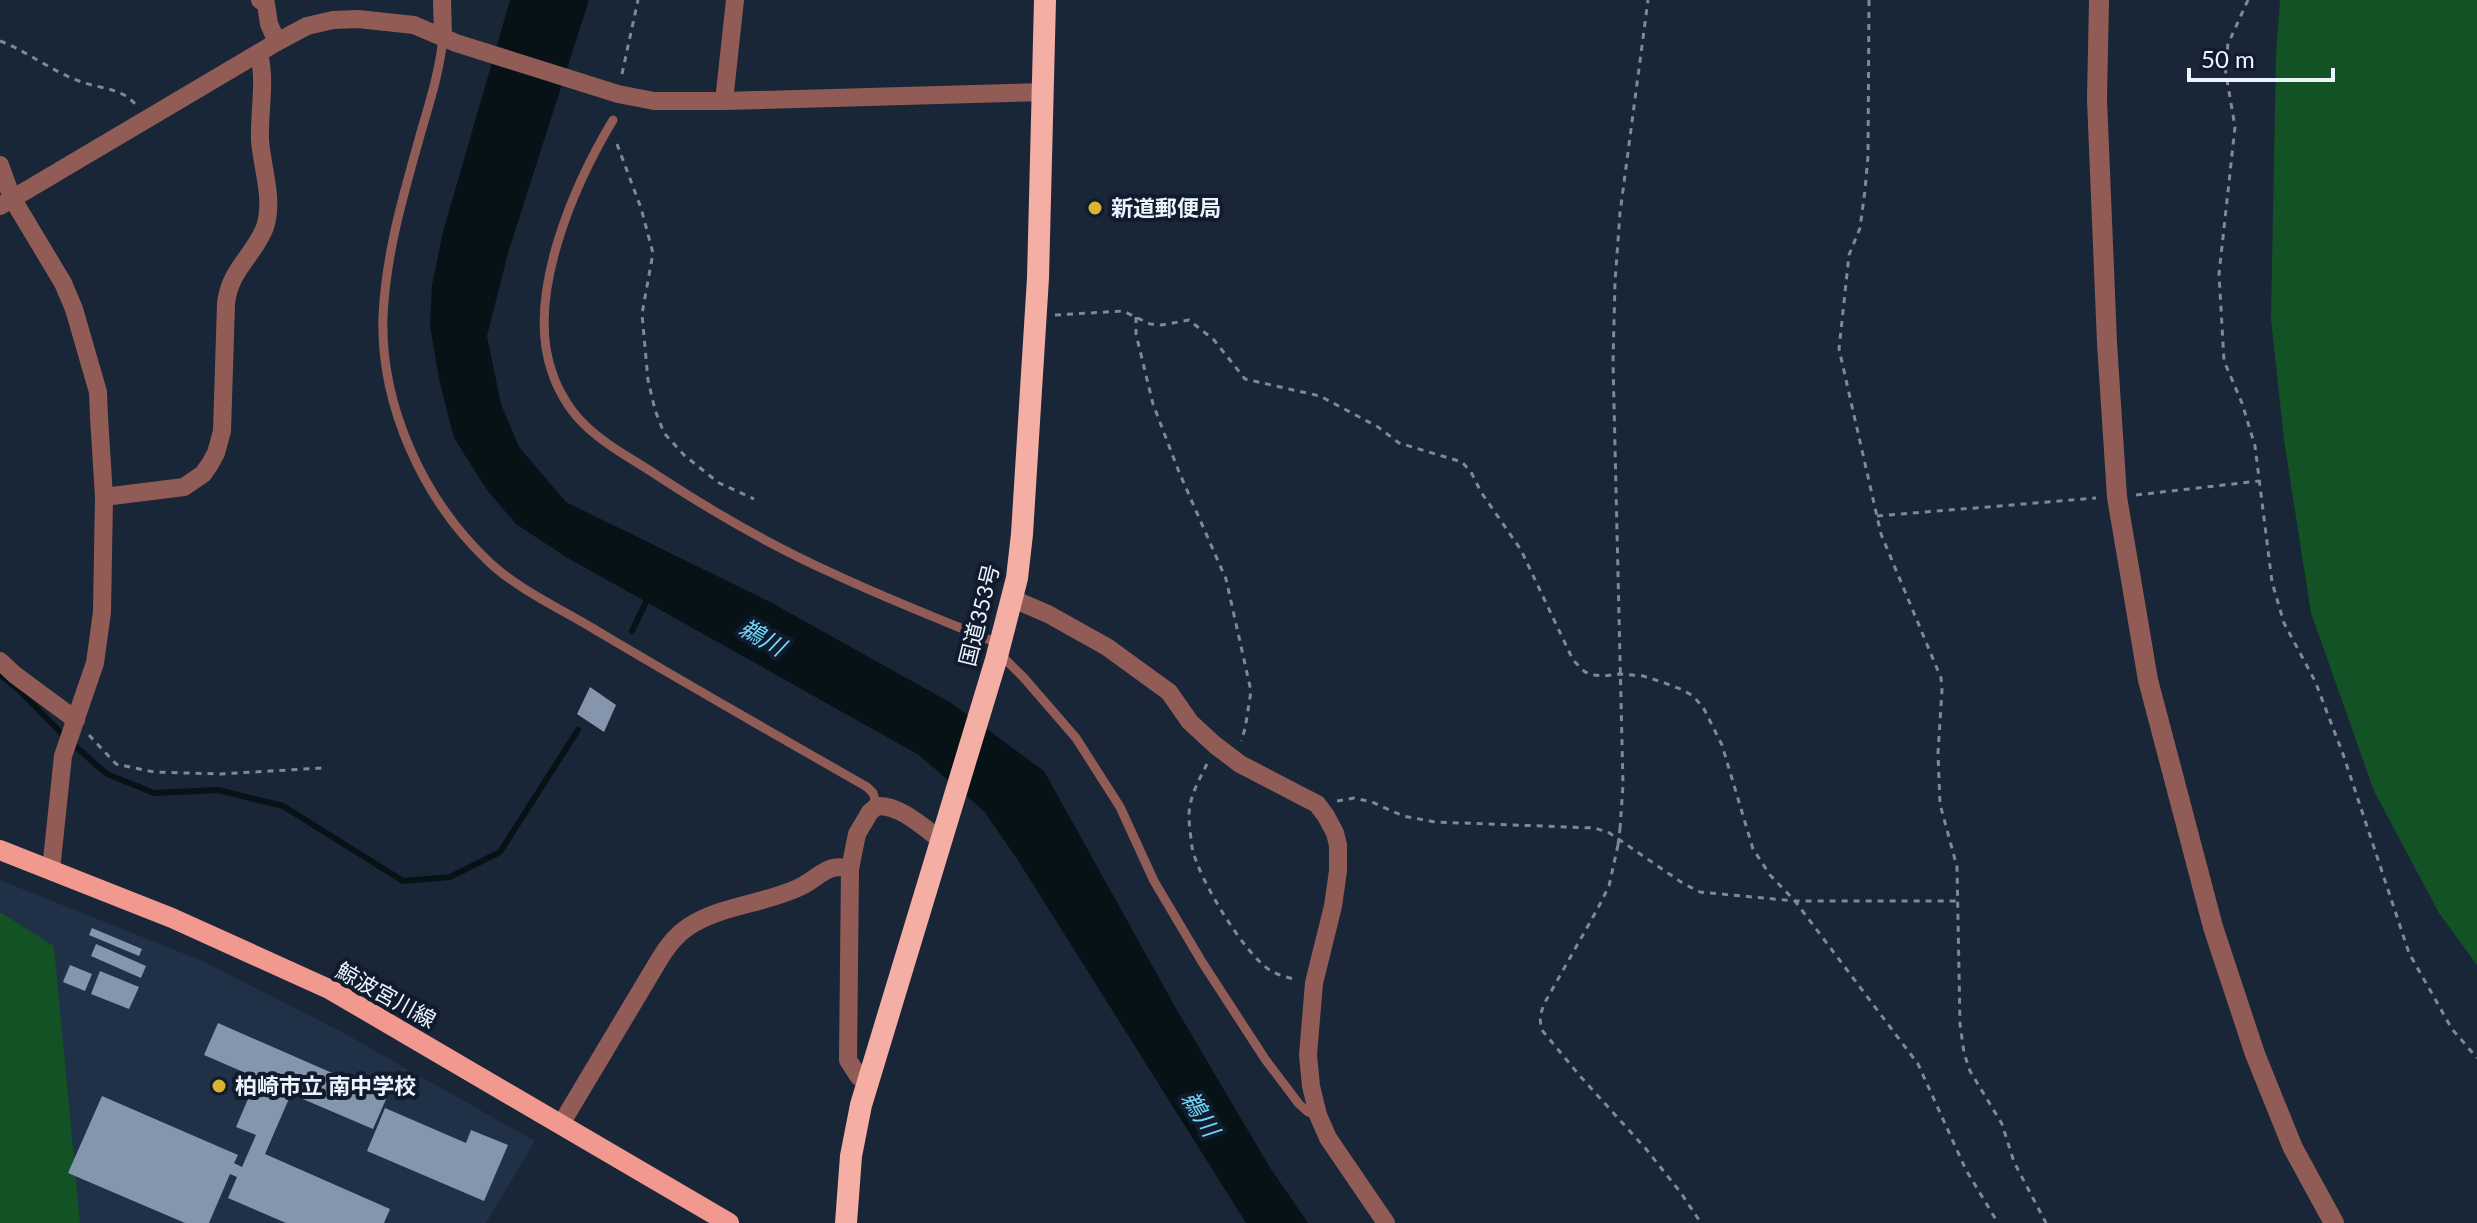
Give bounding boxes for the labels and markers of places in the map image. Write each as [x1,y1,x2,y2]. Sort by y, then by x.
place label: 新道郵便局 [1111,194,1221,221]
marker: 新道郵便局 [1086,199,1104,217]
place label: 柏崎市立 南中学校 [235,1072,416,1099]
marker: 柏崎市立 南中学校 [210,1077,228,1095]

